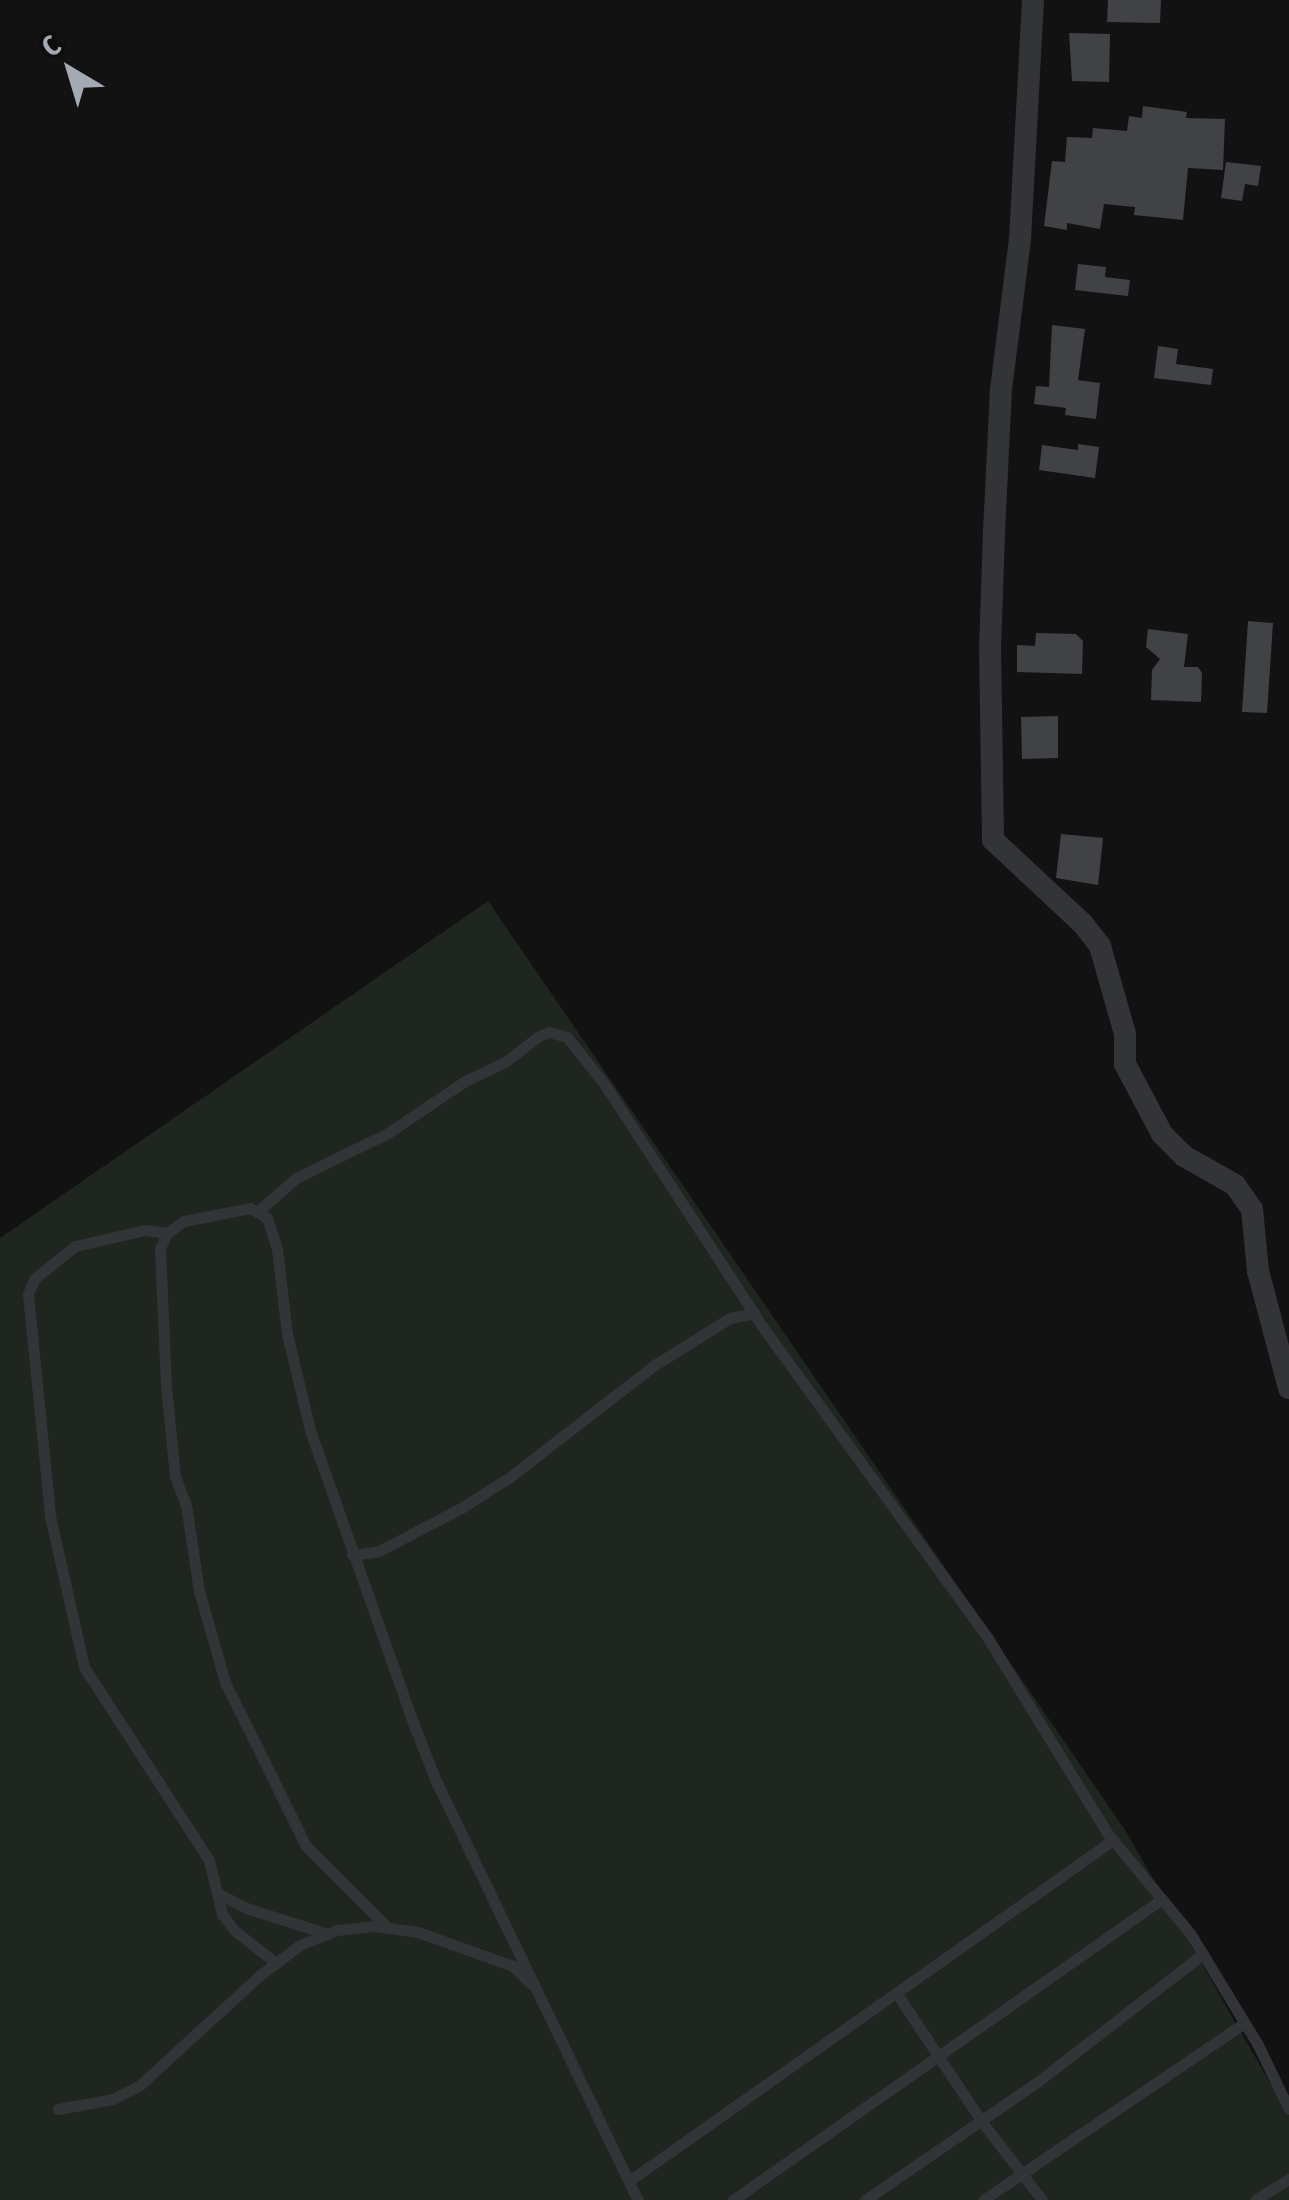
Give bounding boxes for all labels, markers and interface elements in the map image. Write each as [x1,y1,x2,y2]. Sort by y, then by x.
north arrow [20,20,120,120]
text: С [35,28,67,63]

